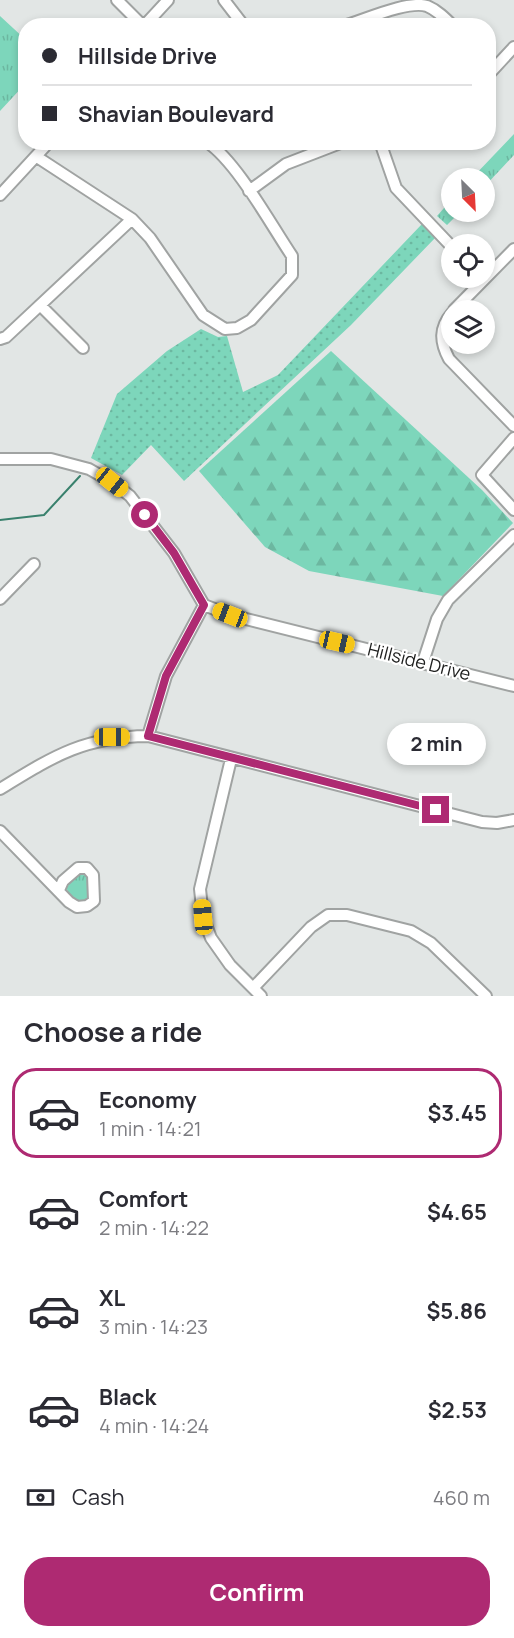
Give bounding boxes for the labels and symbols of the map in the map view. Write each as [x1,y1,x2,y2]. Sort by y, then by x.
north arrow [441,168,495,222]
car [92,464,132,500]
route start [131,501,158,528]
car [210,600,250,630]
car [317,629,357,655]
street label: Hillside Drive [365,637,473,685]
callout: 2 min [386,723,486,765]
car [94,728,130,746]
route end [422,796,449,823]
car [192,898,214,936]

